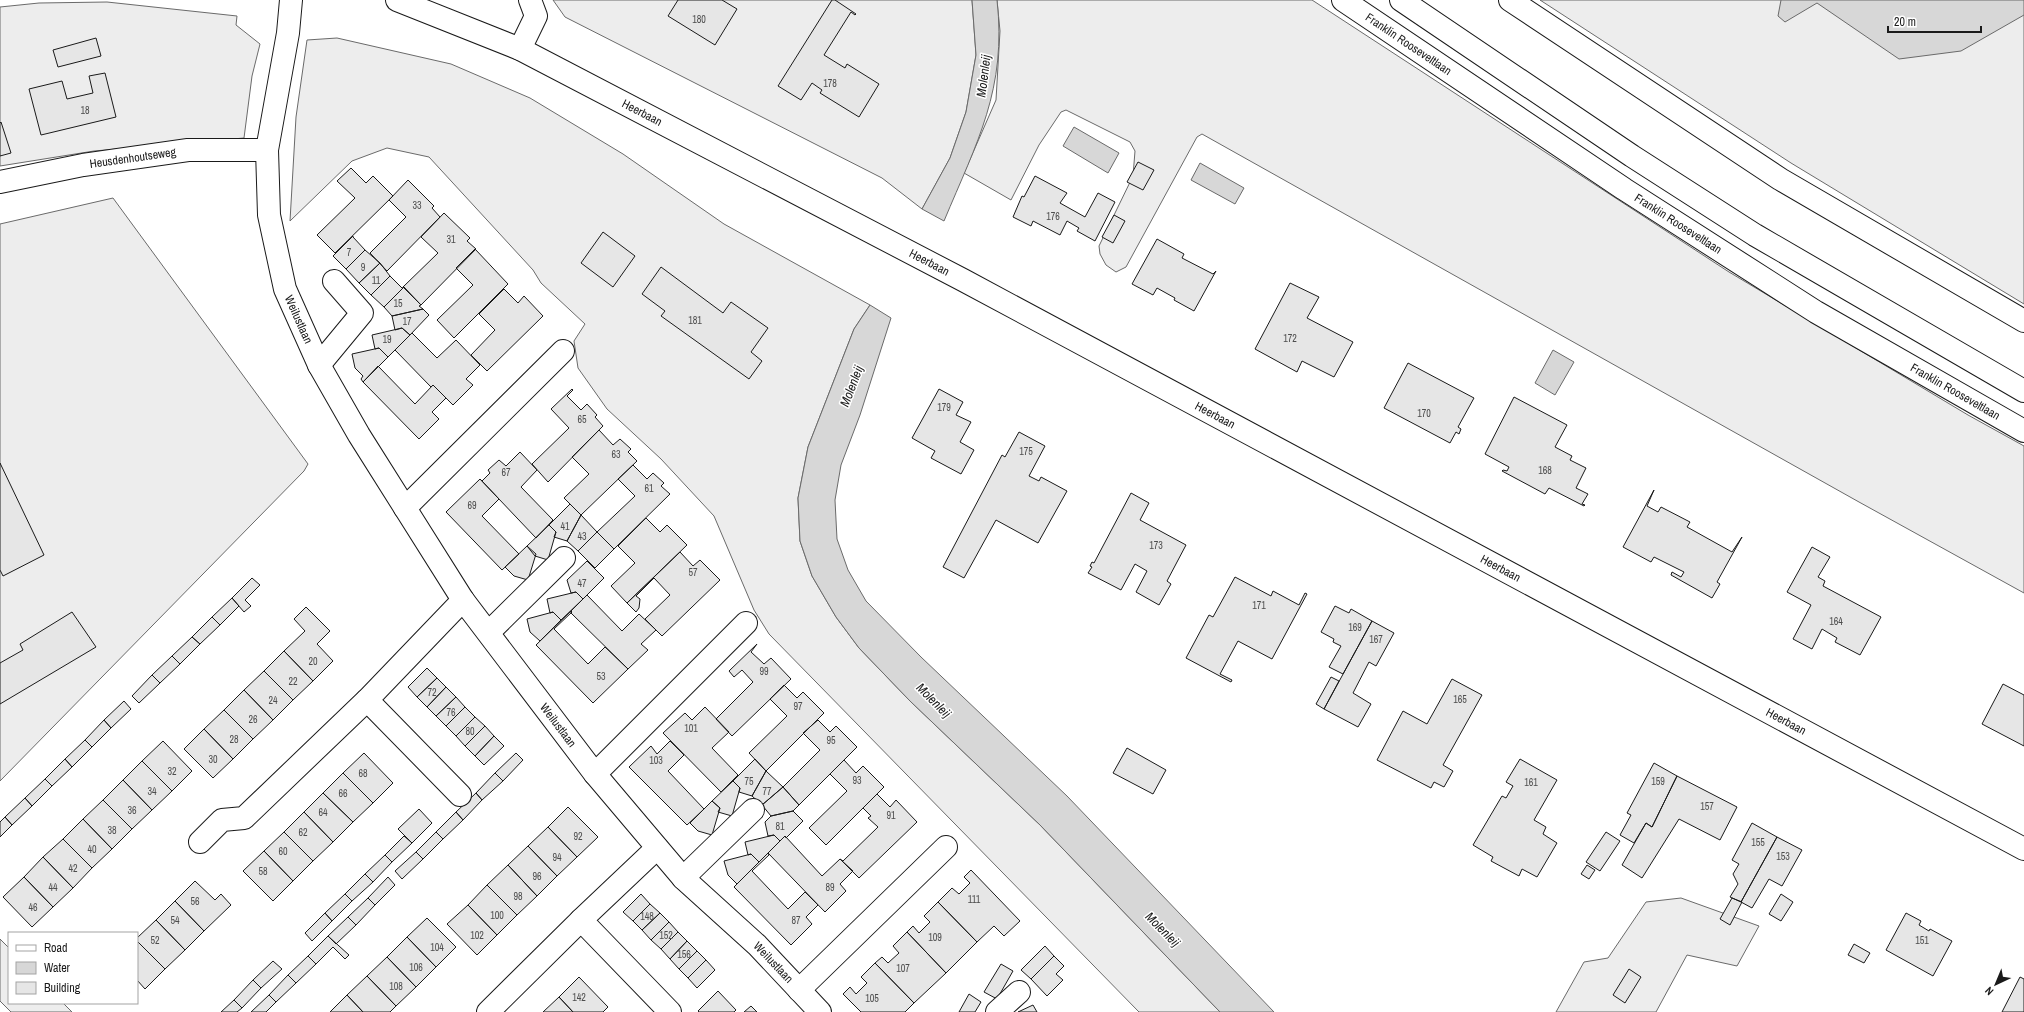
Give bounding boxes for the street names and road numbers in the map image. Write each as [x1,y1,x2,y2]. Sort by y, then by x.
street label: Franklin Rooseveltlaan [1362,9,1455,79]
street label: Heerbaan [619,96,665,130]
street label: Heusdenhoutseweg [89,144,178,172]
street label: Franklin Rooseveltlaan [1631,190,1725,258]
street label: Heerbaan [906,245,952,280]
street label: Weilustlaan [281,293,316,346]
street label: Franklin Rooseveltlaan [1907,360,2003,424]
street label: Heerbaan [1192,398,1238,432]
street label: Heerbaan [1478,551,1523,586]
street label: Weilustlaan [536,700,580,751]
street label: Heerbaan [1763,704,1809,739]
street label: Weilustlaan [750,938,797,987]

